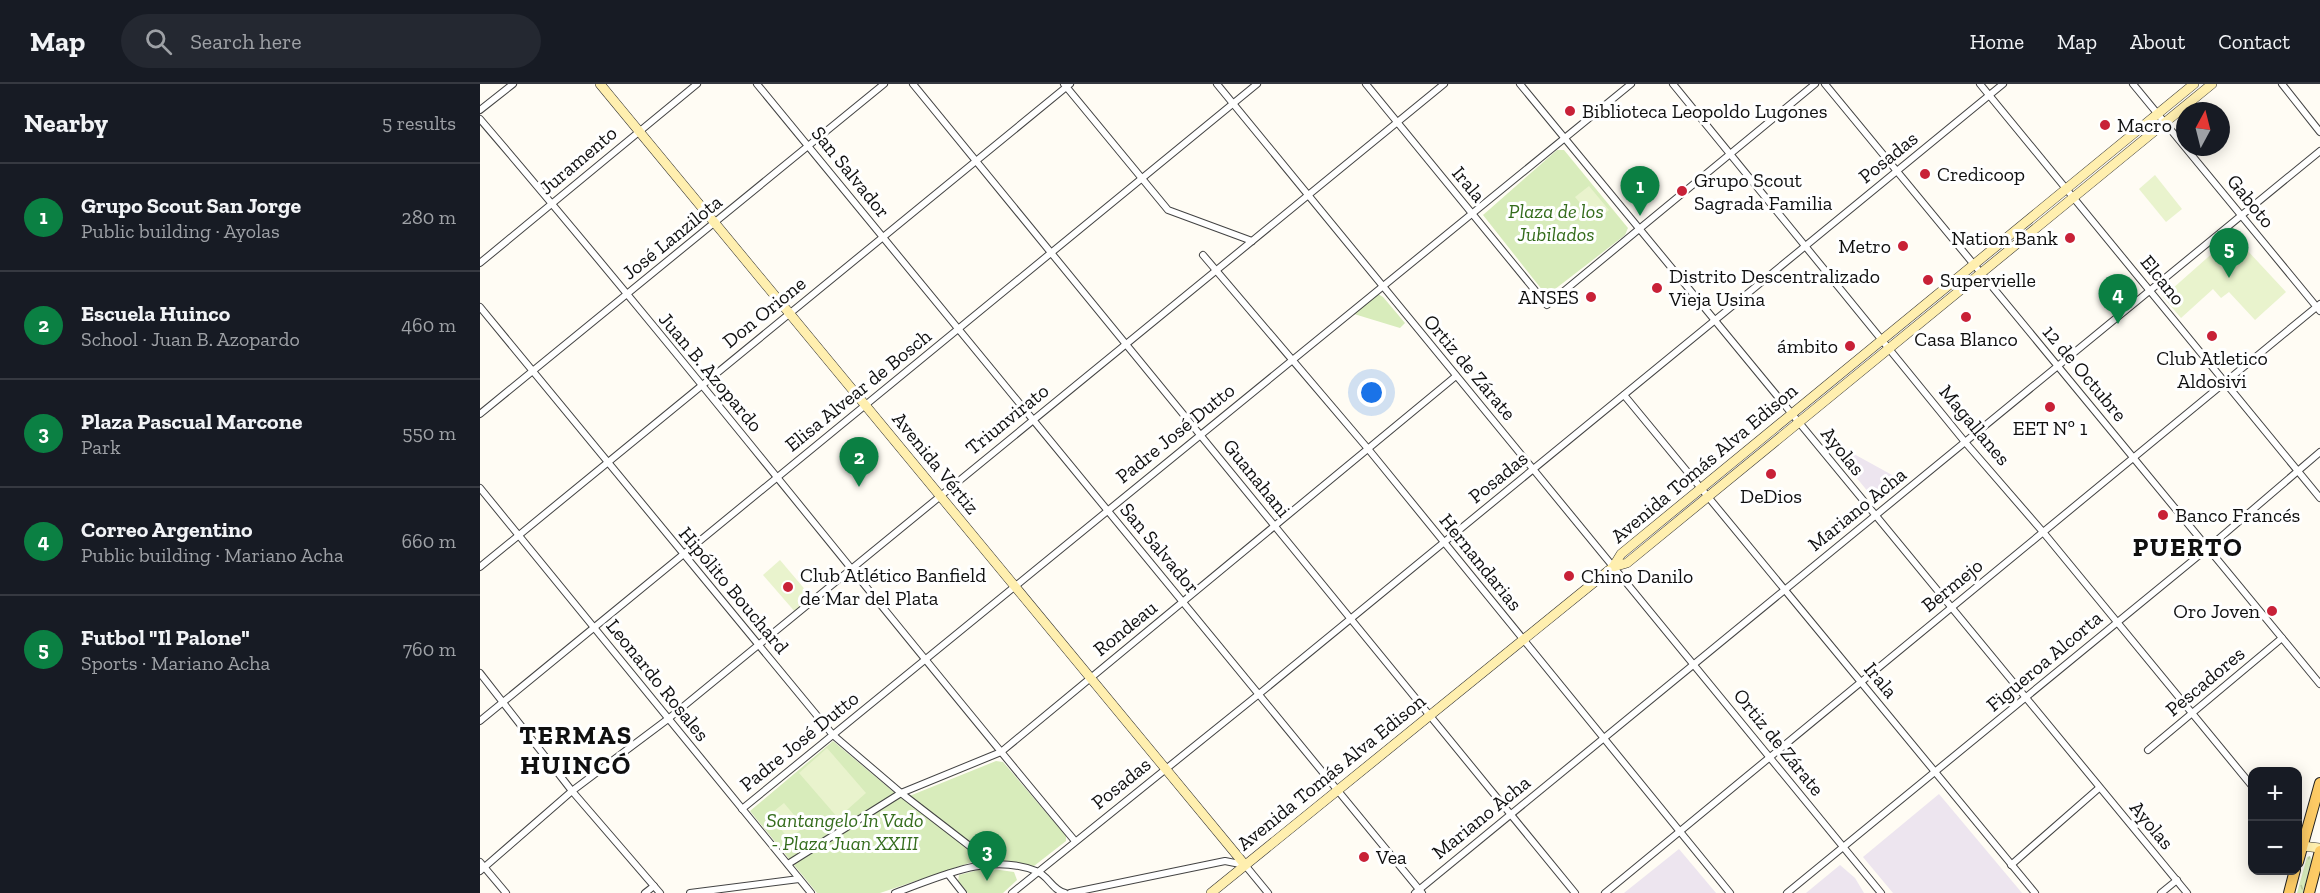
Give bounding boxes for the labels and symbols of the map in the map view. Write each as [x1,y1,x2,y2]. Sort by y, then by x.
place label: Biblioteca Leopoldo Lugones [1582,99,1828,123]
north arrow [2176,102,2230,156]
marker: Biblioteca Leopoldo Lugones [1563,104,1577,118]
place label: Macro [2117,113,2172,137]
marker: Macro [2098,118,2112,132]
street label: Juramento [534,121,622,199]
street label: San Salvador [807,121,895,223]
street label: Posadas [1854,126,1922,188]
street label: Irala [1447,161,1491,207]
place label: Credicoop [1937,162,2025,186]
pin: 1 [1620,166,1660,216]
marker: Credicoop [1918,167,1932,181]
place label: Grupo Scout Sagrada Familia [1694,168,1833,215]
street label: Gaboto [2222,169,2280,233]
marker: Grupo Scout Sagrada Familia [1675,184,1689,198]
street label: José Lanzilota [617,189,727,284]
park label: Plaza de los Jubilados [1508,199,1604,246]
place label: Nation Bank [1951,226,2059,250]
pin: 5 [2210,228,2248,278]
marker: Nation Bank [2063,231,2077,245]
place label: Metro [1838,234,1891,258]
marker: Metro [1896,239,1910,253]
street label: Elcano [2136,250,2190,310]
place label: Distrito Descentralizado Vieja Usina [1668,264,1880,311]
place label: Supervielle [1940,268,2036,292]
street label: Don Orione [718,271,810,353]
marker: Supervielle [1921,273,1935,287]
pin: 4 [2098,274,2138,324]
marker: Distrito Descentralizado Vieja Usina [1650,281,1664,295]
place label: ANSES [1518,285,1579,309]
marker: ANSES [1584,290,1598,304]
street label: Juan B. Azopardo [654,307,768,437]
street label: Ortiz de Zárate [1419,309,1521,425]
marker: Casa Blanco [1959,310,1973,324]
street label: 12 de Octubre [2038,320,2132,426]
street label: Elisa Alvear de Bosch [780,323,937,456]
place label: Casa Blanco [1914,327,2018,351]
marker: Club Atletico Aldosivi [2205,329,2219,343]
place label: ámbito [1777,334,1838,358]
marker: ámbito [1843,339,1857,353]
place label: Club Atletico Aldosivi [2156,346,2268,393]
street label: Triunvirato [961,378,1053,460]
street label: Padre José Dutto [1111,378,1239,488]
your location [1357,378,1386,407]
street label: Avenida Tomás Alva Edison [1606,378,1802,548]
street label: Magallanes [1934,380,2016,470]
marker: EET Nº 1 [2043,400,2057,414]
street label: Avenida Vértiz [887,407,985,519]
place label: EET Nº 1 [2013,416,2088,440]
street label: Ayolas [1816,422,1870,480]
street label: Guanahani [1218,434,1296,522]
pin: 2 [840,438,878,487]
street label: Posadas [1464,446,1532,508]
street label: Mariano Acha [1803,462,1911,556]
marker: DeDios [1764,467,1778,481]
place label: DeDios [1740,484,1802,508]
street label: San Salvador [1115,498,1205,598]
place label: Banco Francés [2175,503,2300,527]
marker: Banco Francés [2156,508,2170,522]
street label: Hernandarias [1435,509,1527,615]
street label: Hipólito Bouchard [674,522,794,658]
district label: PUERTO [2133,531,2243,563]
street label: Bermejo [1917,553,1987,617]
place label: Club Atlético Banfield de Mar del Plata [800,563,986,610]
place label: Chino Danilo [1581,564,1693,588]
marker: Chino Danilo [1562,569,1576,583]
marker: Club Atlético Banfield de Mar del Plata [781,580,795,594]
street label: Rondeau [1088,595,1162,661]
place label: Oro Joven [2173,599,2261,623]
marker: Oro Joven [2265,604,2279,618]
street label: Figueroa Alcorta [1981,605,2107,716]
street label: Leonardo Rosales [601,614,715,746]
street label: Pescadores [2161,641,2249,721]
street label: Irala [1859,657,1903,703]
street label: Ortiz de Zárate [1729,684,1829,800]
street label: Padre José Dutto [735,686,863,796]
street label: Avenida Tomás Alva Edison [1232,688,1430,855]
district label: TERMAS HUINCÓ [519,719,633,781]
street label: Posadas [1087,752,1155,814]
street label: Mariano Acha [1427,770,1535,864]
street label: Ayolas [2125,796,2179,854]
park label: Santangelo In Vado - Plaza Juan XXIII [766,808,924,855]
pin: 3 [968,832,1006,881]
place label: Vea [1375,845,1407,869]
marker: Vea [1357,850,1371,864]

